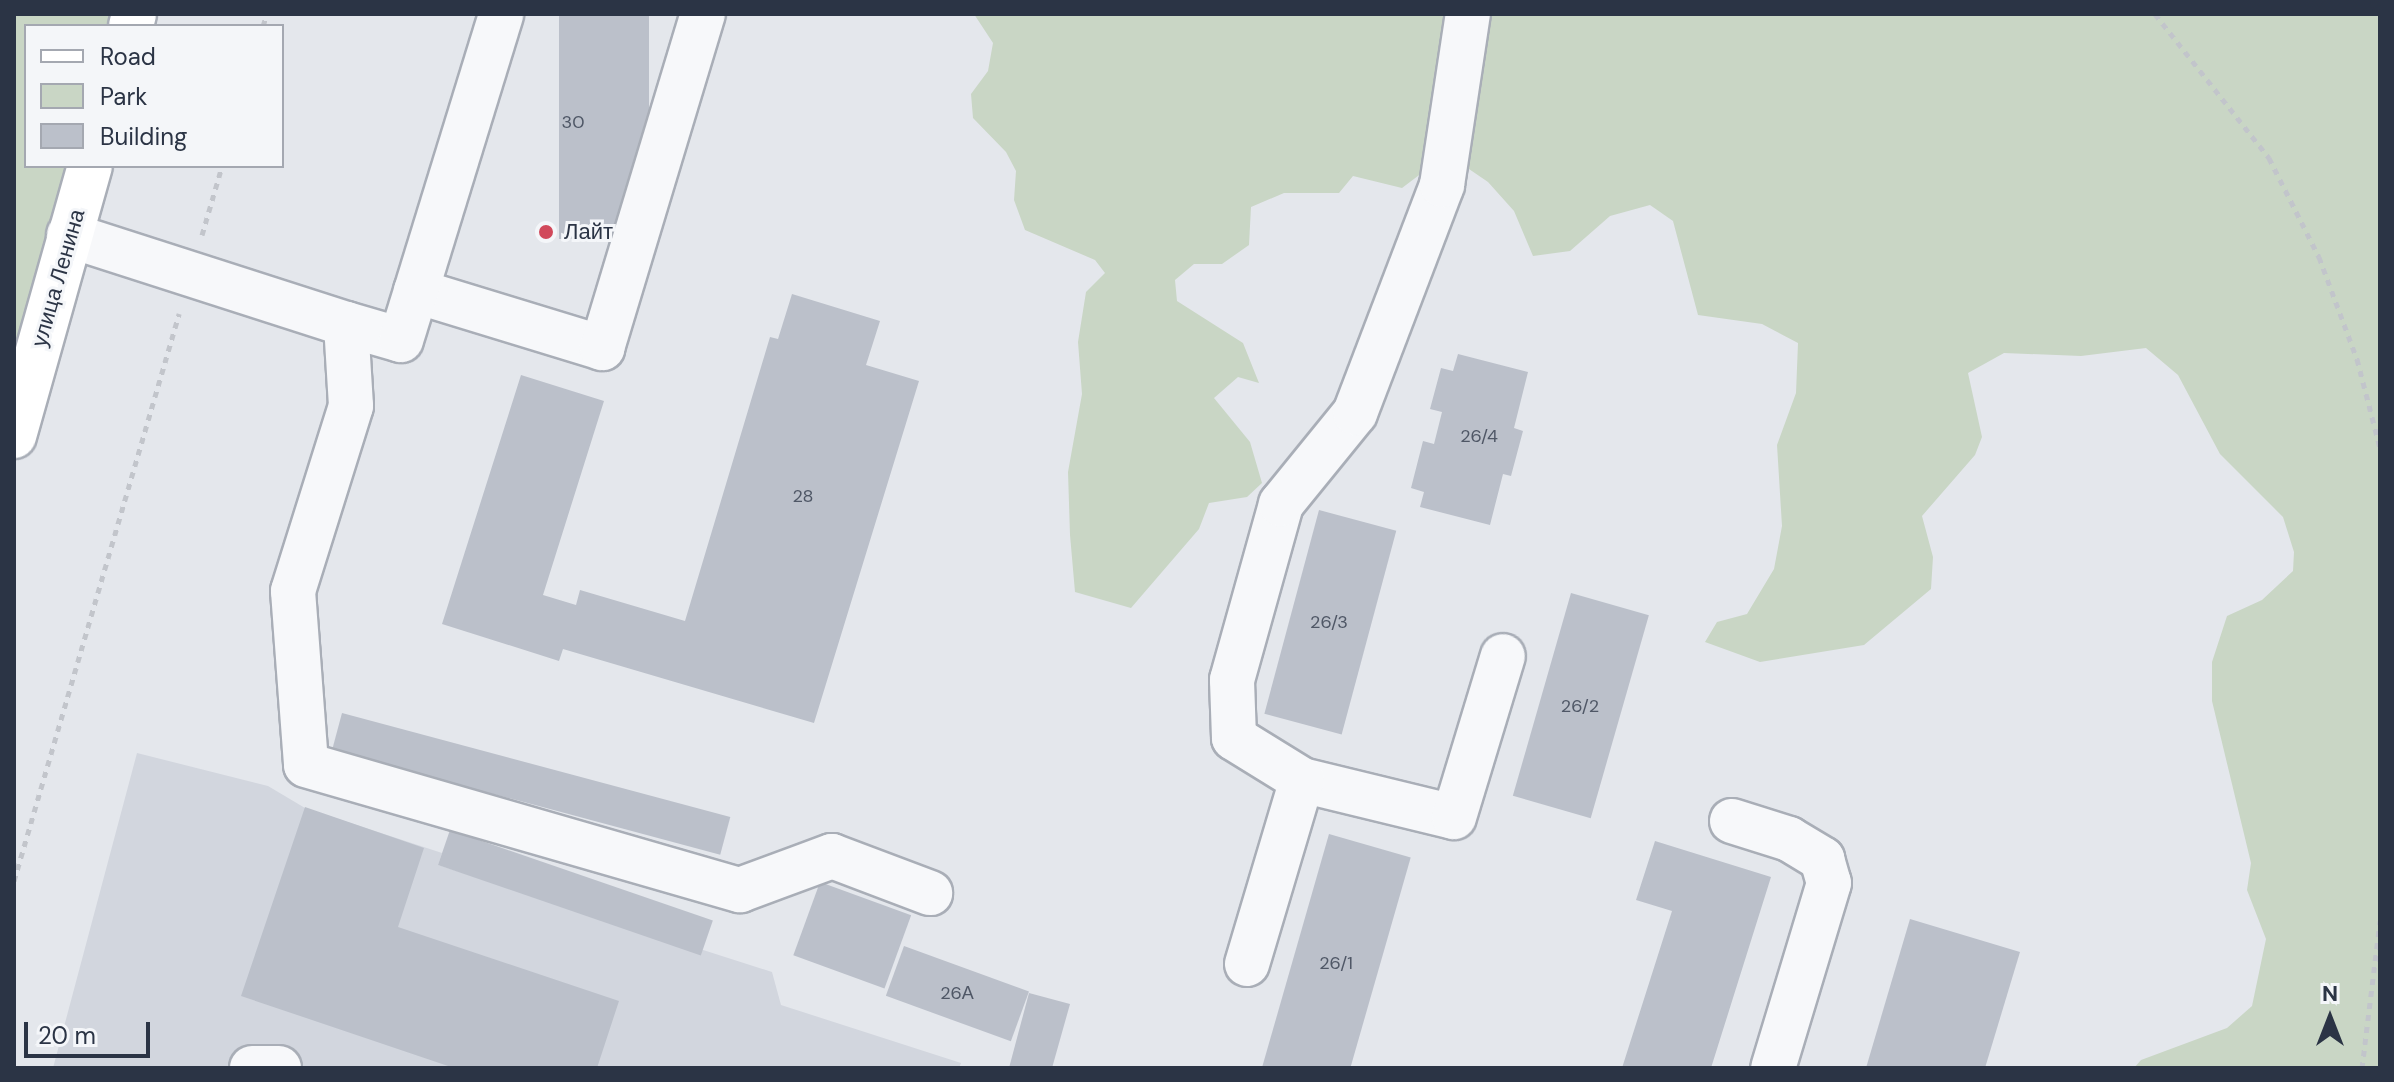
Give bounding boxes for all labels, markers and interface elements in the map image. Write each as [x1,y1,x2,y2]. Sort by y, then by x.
legend [24,24,284,168]
text: Road [100,41,156,72]
text: Park [100,81,147,112]
house number: 30 [562,111,584,133]
text: Building [100,121,187,152]
street label: улица Ленина [26,206,90,350]
place label: Лайт [564,219,613,245]
marker: Лайт [535,221,557,243]
house number: 26/4 [1460,425,1498,447]
house number: 28 [792,485,814,507]
house number: 26/3 [1310,611,1348,633]
house number: 26/2 [1561,695,1599,717]
house number: 26/1 [1319,952,1353,974]
north arrow [2290,978,2370,1058]
text: N [2322,979,2338,1008]
house number: 26А [940,982,974,1004]
scale bar [28,1006,154,1056]
text: 20 m [38,1020,96,1051]

